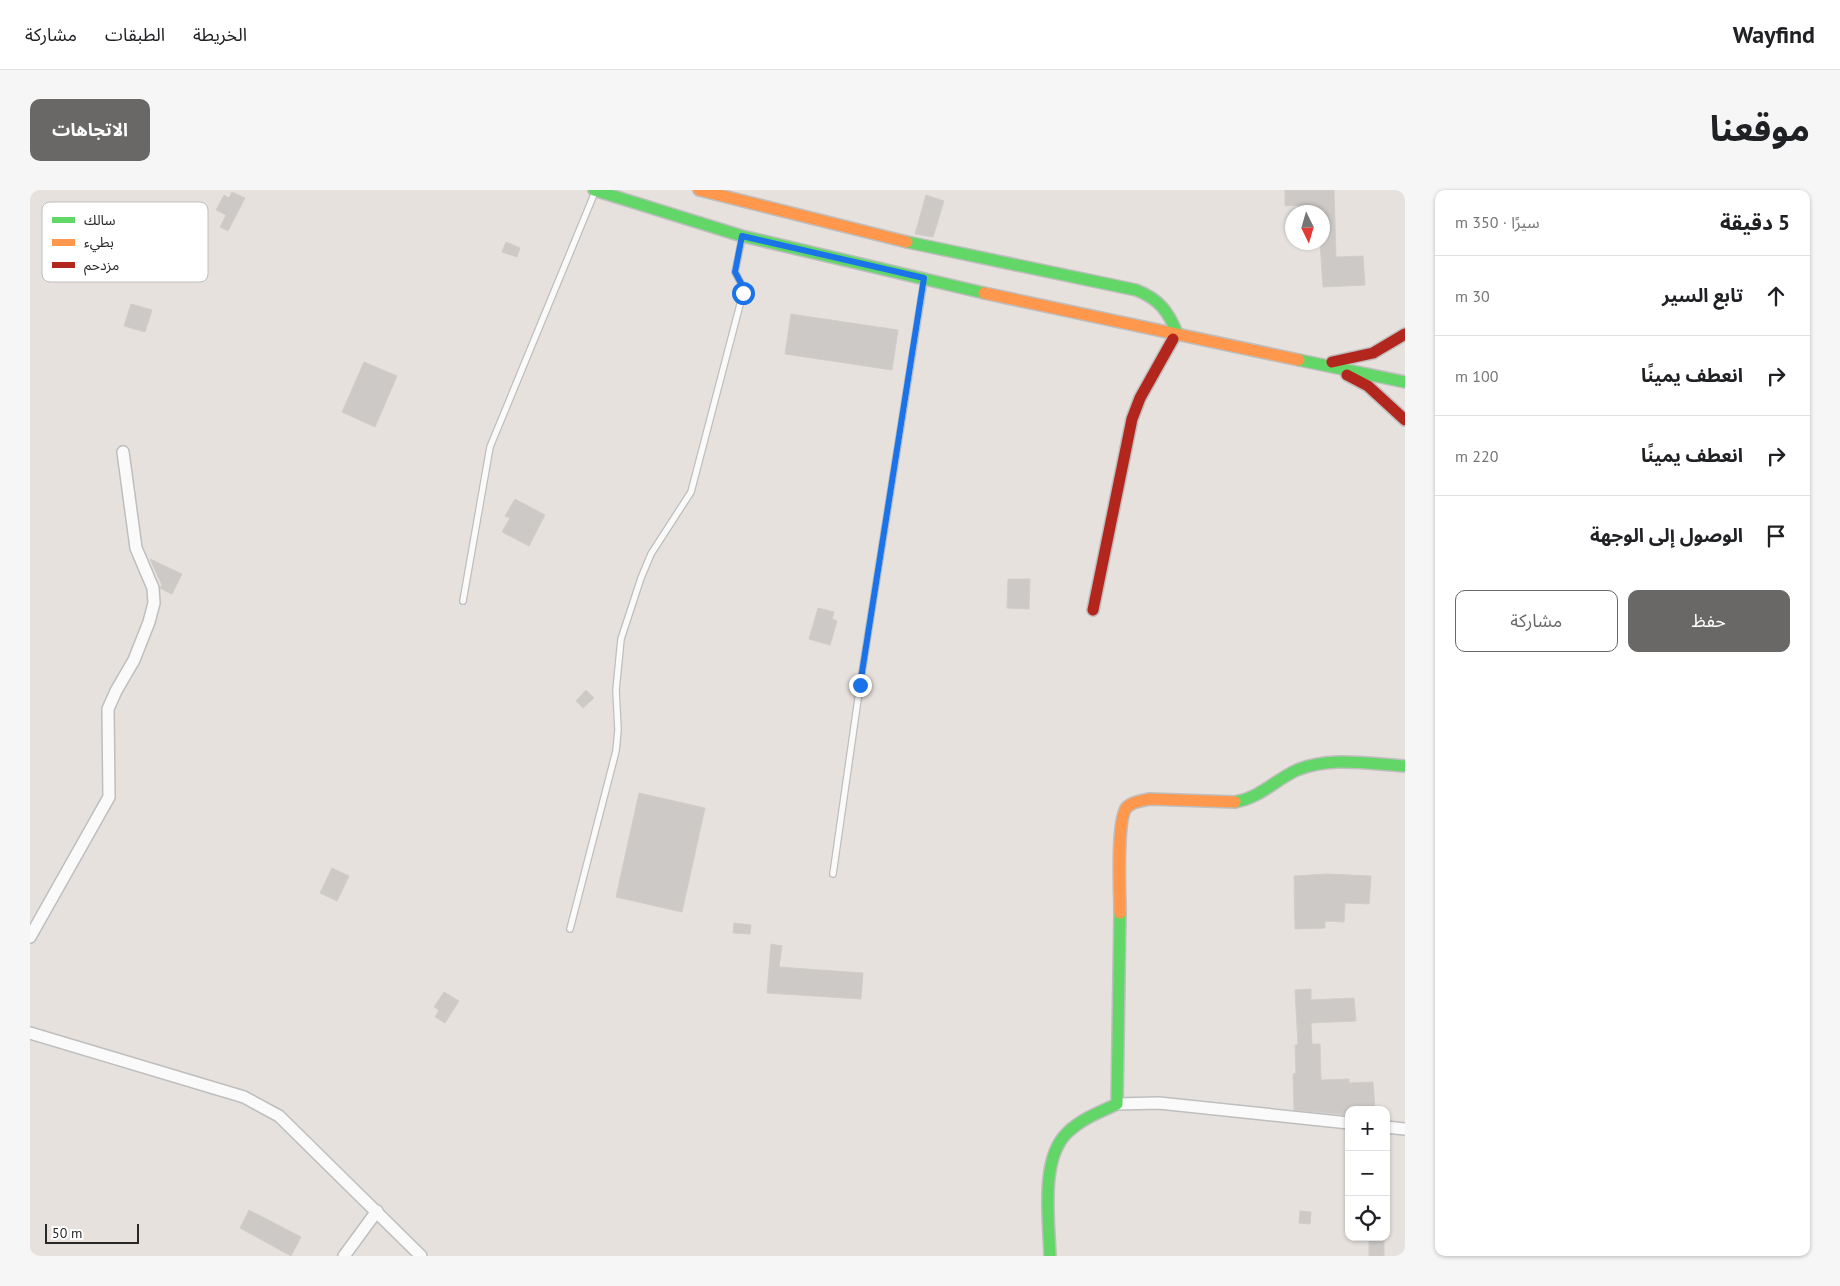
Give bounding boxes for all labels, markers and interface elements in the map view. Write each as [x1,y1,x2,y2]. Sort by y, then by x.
text: Wayfind [1733,19,1815,50]
text: مشاركة [25,23,77,46]
text: الطبقات [105,23,165,46]
text: الخريطة [193,23,247,46]
button: الاتجاهات [30,99,150,161]
text: موقعنا [1710,105,1810,151]
legend [42,202,208,282]
north arrow [1285,205,1330,250]
text: 5 دقيقة [1720,209,1790,236]
text: سالك [84,211,116,229]
text: سيرًا · 350 m [1455,212,1540,232]
text: بطيء [84,233,114,253]
text: مزدحم [84,256,119,276]
route start [732,282,755,305]
icon: ahead [1762,282,1790,310]
text: تابع السير [1662,283,1743,307]
text: 30 m [1455,286,1490,306]
icon: right [1762,362,1790,390]
text: انعطف يمينًا [1641,363,1743,387]
text: 100 m [1455,366,1498,386]
icon: right [1762,442,1790,470]
text: انعطف يمينًا [1641,443,1743,467]
text: 220 m [1455,446,1498,466]
icon: arrive [1762,522,1790,550]
text: الوصول إلى الوجهة [1590,523,1743,547]
button: مشاركة [1455,590,1618,652]
button: حفظ [1628,590,1790,652]
route end [849,674,872,697]
map controls [1345,1106,1390,1241]
button: + [1345,1106,1390,1151]
button: − [1345,1151,1390,1196]
button: locate [1345,1196,1390,1241]
scale bar [45,1221,139,1244]
text: 50 m [52,1224,82,1242]

